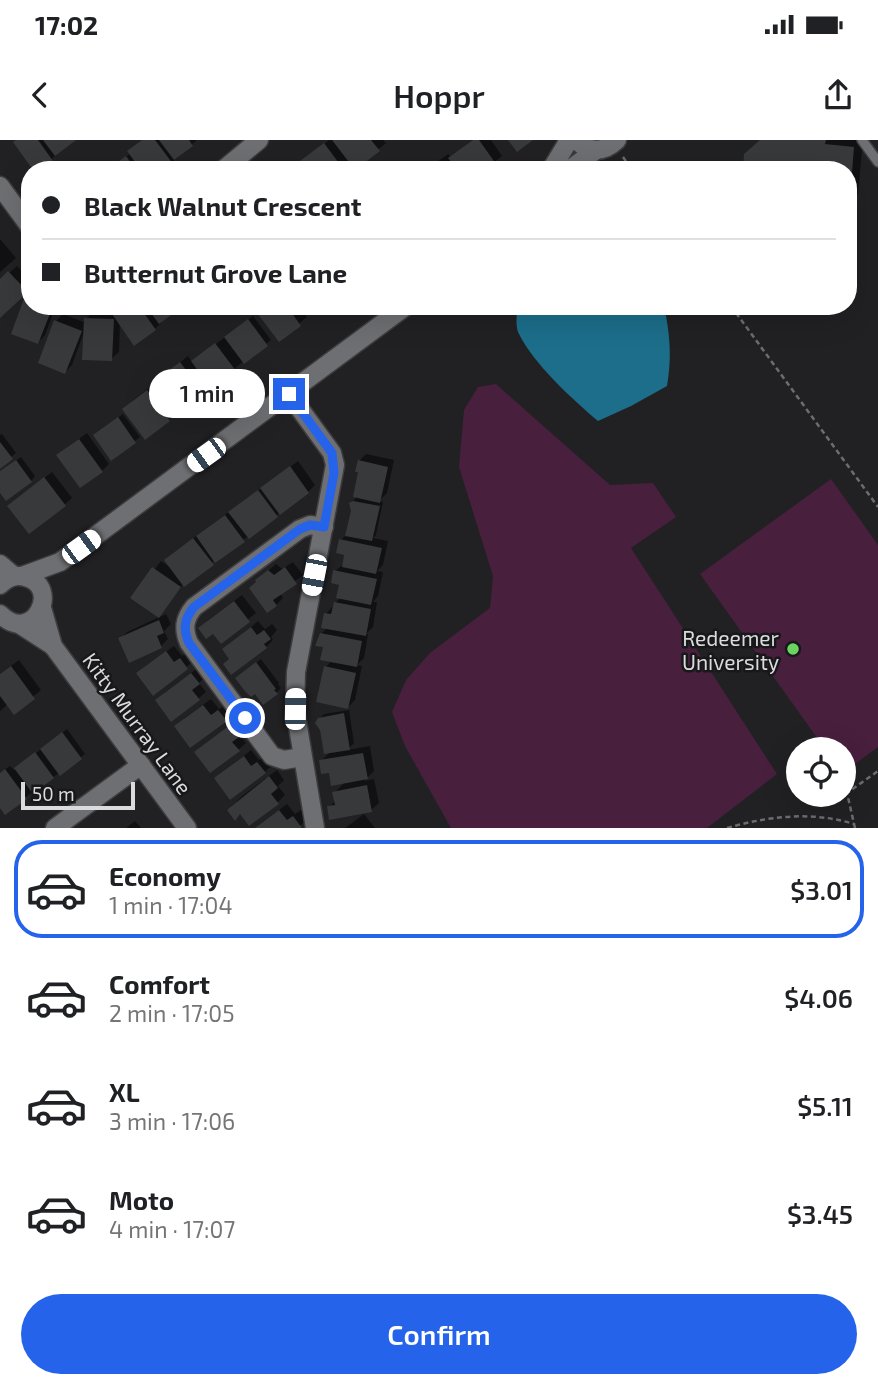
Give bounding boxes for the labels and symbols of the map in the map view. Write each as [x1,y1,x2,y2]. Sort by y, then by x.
callout: 1 min [149,370,264,418]
route end [273,378,305,410]
car [183,434,230,476]
car [58,526,105,568]
car [300,552,329,598]
place label: Redeemer University [682,625,780,674]
marker: Redeemer University [785,641,801,657]
street label: Kitty Murray Lane [78,647,198,799]
car [285,688,306,730]
route start [229,702,261,734]
scale bar [21,779,135,811]

